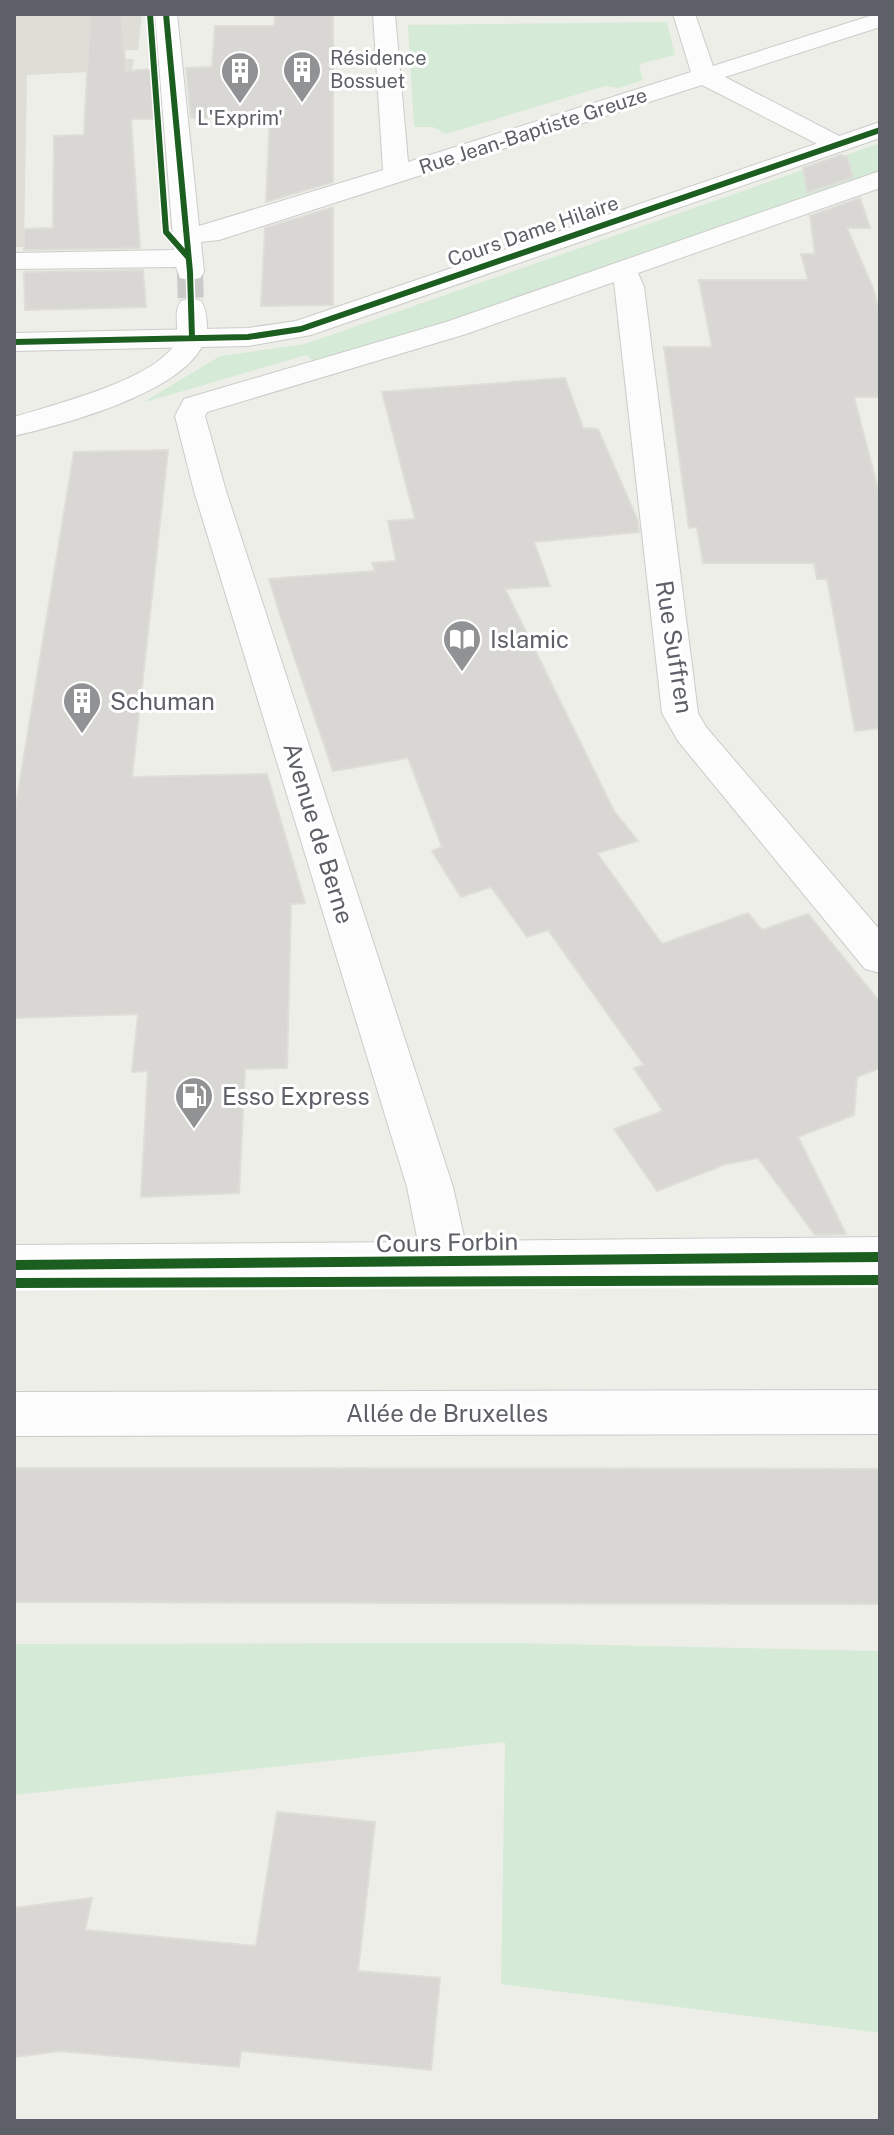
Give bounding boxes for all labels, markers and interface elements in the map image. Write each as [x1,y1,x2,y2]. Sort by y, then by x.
place label: Résidence Bossuet [330,46,426,93]
building icon: Résidence Bossuet [281,49,323,104]
building icon: L'Exprim' [219,50,261,105]
street label: Rue Jean-Baptiste Greuze [416,83,650,179]
place label: L'Exprim' [197,106,283,130]
street label: Cours Dame Hilaire [444,190,622,272]
street label: Rue Suffren [651,578,699,716]
library icon: Islamic [441,618,483,673]
place label: Islamic [490,625,569,653]
building icon: Schuman [61,680,103,735]
place label: Schuman [110,687,215,715]
street label: Avenue de Berne [278,739,360,927]
fuel station icon: Esso Express [173,1075,215,1130]
place label: Esso Express [222,1082,370,1110]
street label: Cours Forbin [376,1227,518,1257]
street label: Allée de Bruxelles [346,1399,548,1427]

